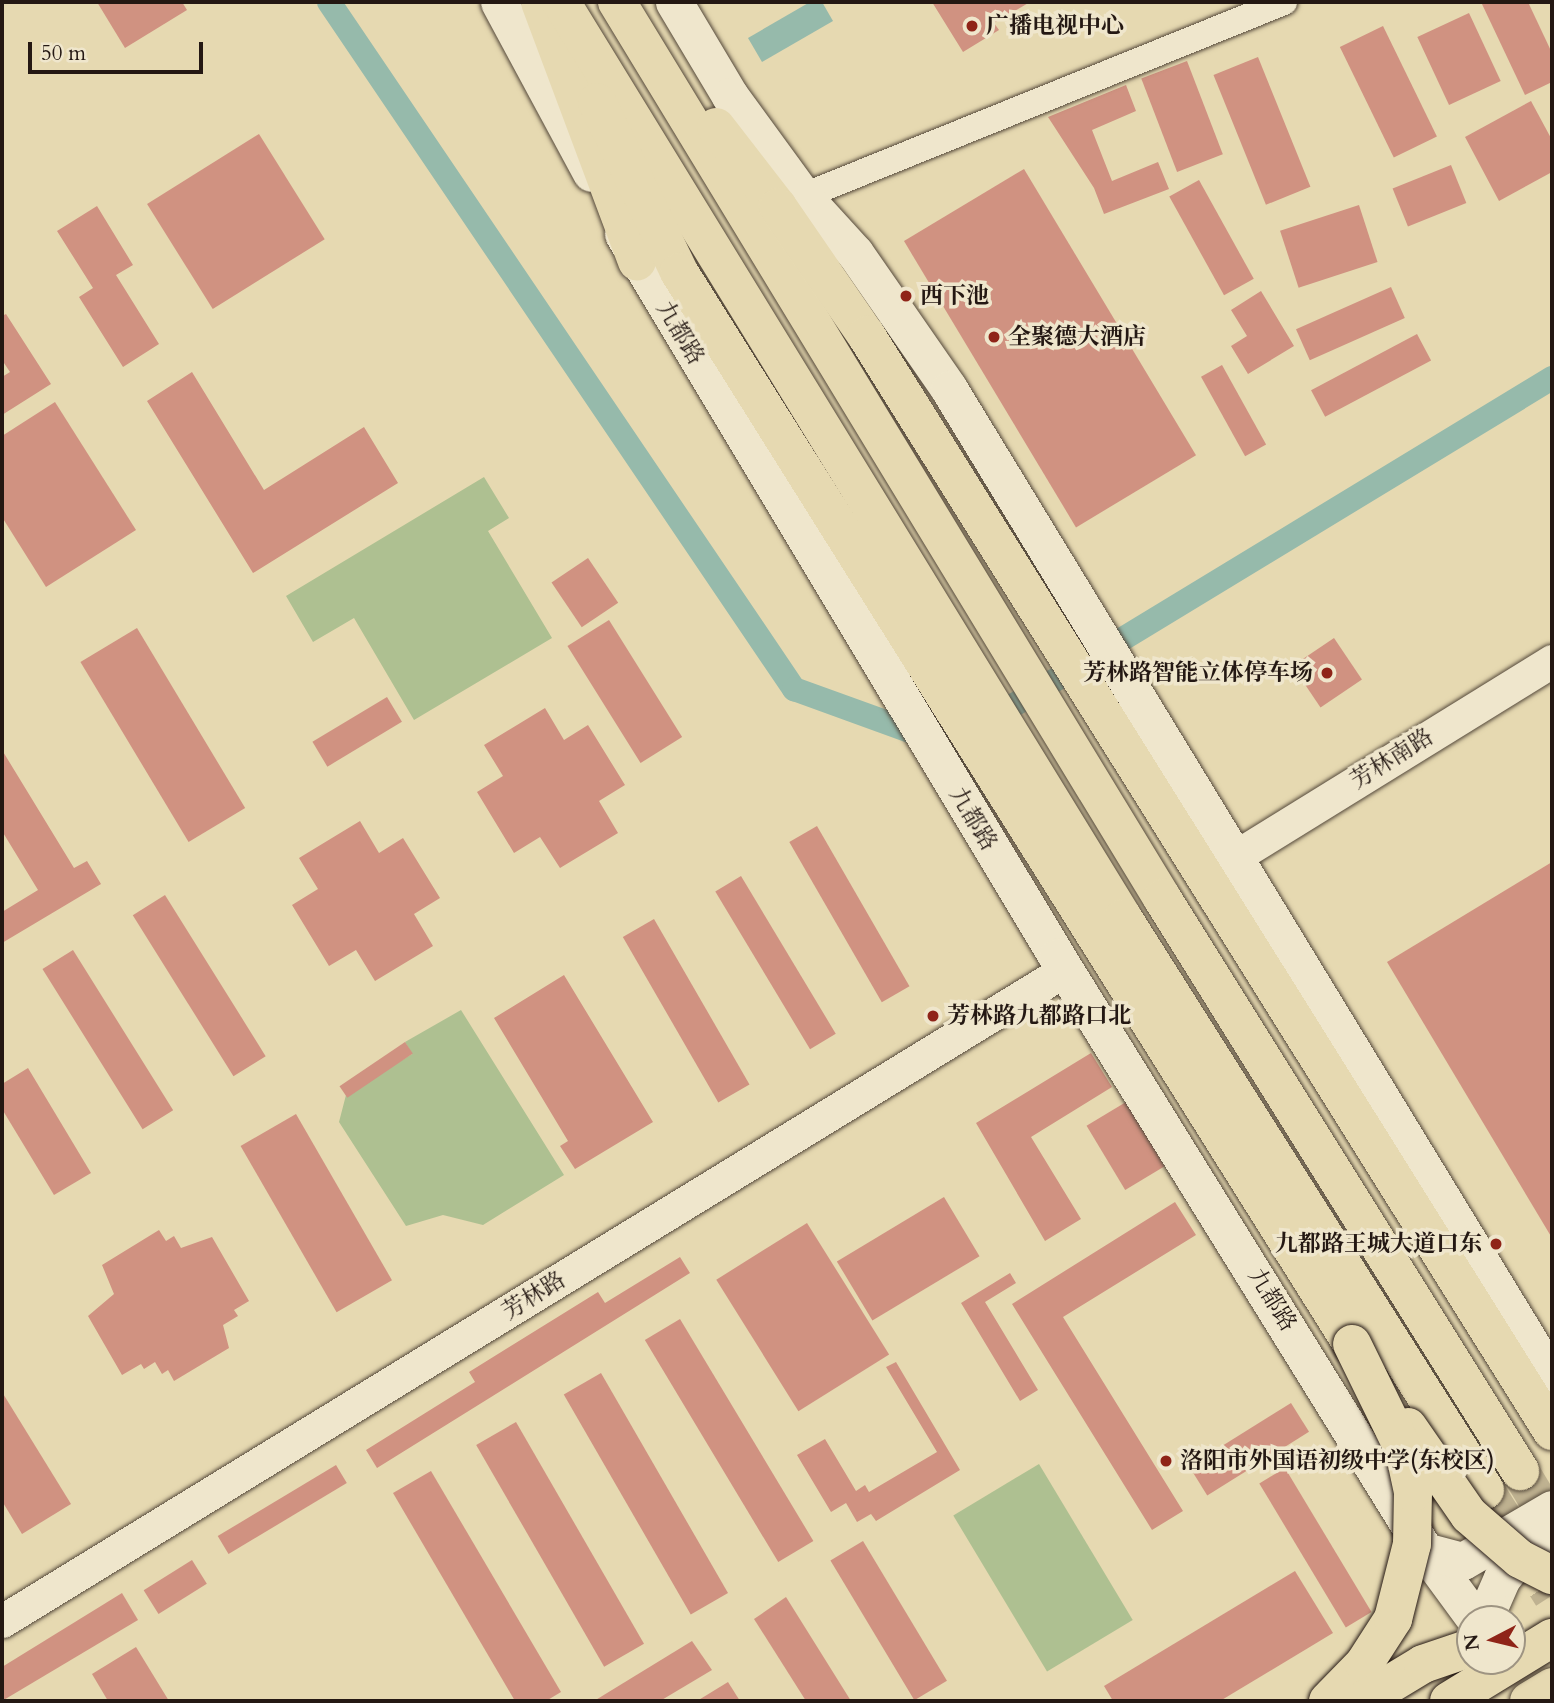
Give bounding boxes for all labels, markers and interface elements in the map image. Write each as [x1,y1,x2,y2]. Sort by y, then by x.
place label: 广播电视中心 [986,12,1124,40]
marker: 广播电视中心 [964,18,980,34]
scale bar [32,28,206,72]
text: 50 m [41,39,86,68]
place label: 西下池 [920,282,989,310]
marker: 西下池 [898,288,914,304]
street label: 九都路 [650,296,710,370]
place label: 全聚德大酒店 [1008,323,1146,351]
marker: 全聚德大酒店 [986,329,1002,345]
place label: 芳林路智能立体停车场 [1083,659,1313,687]
marker: 芳林路智能立体停车场 [1319,665,1335,681]
street label: 芳林南路 [1346,723,1438,795]
street label: 九都路 [943,782,1003,856]
place label: 芳林路九都路口北 [947,1002,1131,1030]
marker: 芳林路九都路口北 [925,1008,941,1024]
place label: 九都路王城大道口东 [1275,1230,1482,1258]
marker: 九都路王城大道口东 [1488,1236,1504,1252]
street label: 九都路 [1242,1263,1302,1337]
street label: 芳林路 [497,1266,571,1326]
place label: 洛阳市外国语初级中学(东校区) [1180,1447,1495,1475]
marker: 洛阳市外国语初级中学(东校区) [1158,1453,1174,1469]
north arrow [1456,1605,1526,1675]
text: N [1458,1633,1486,1652]

